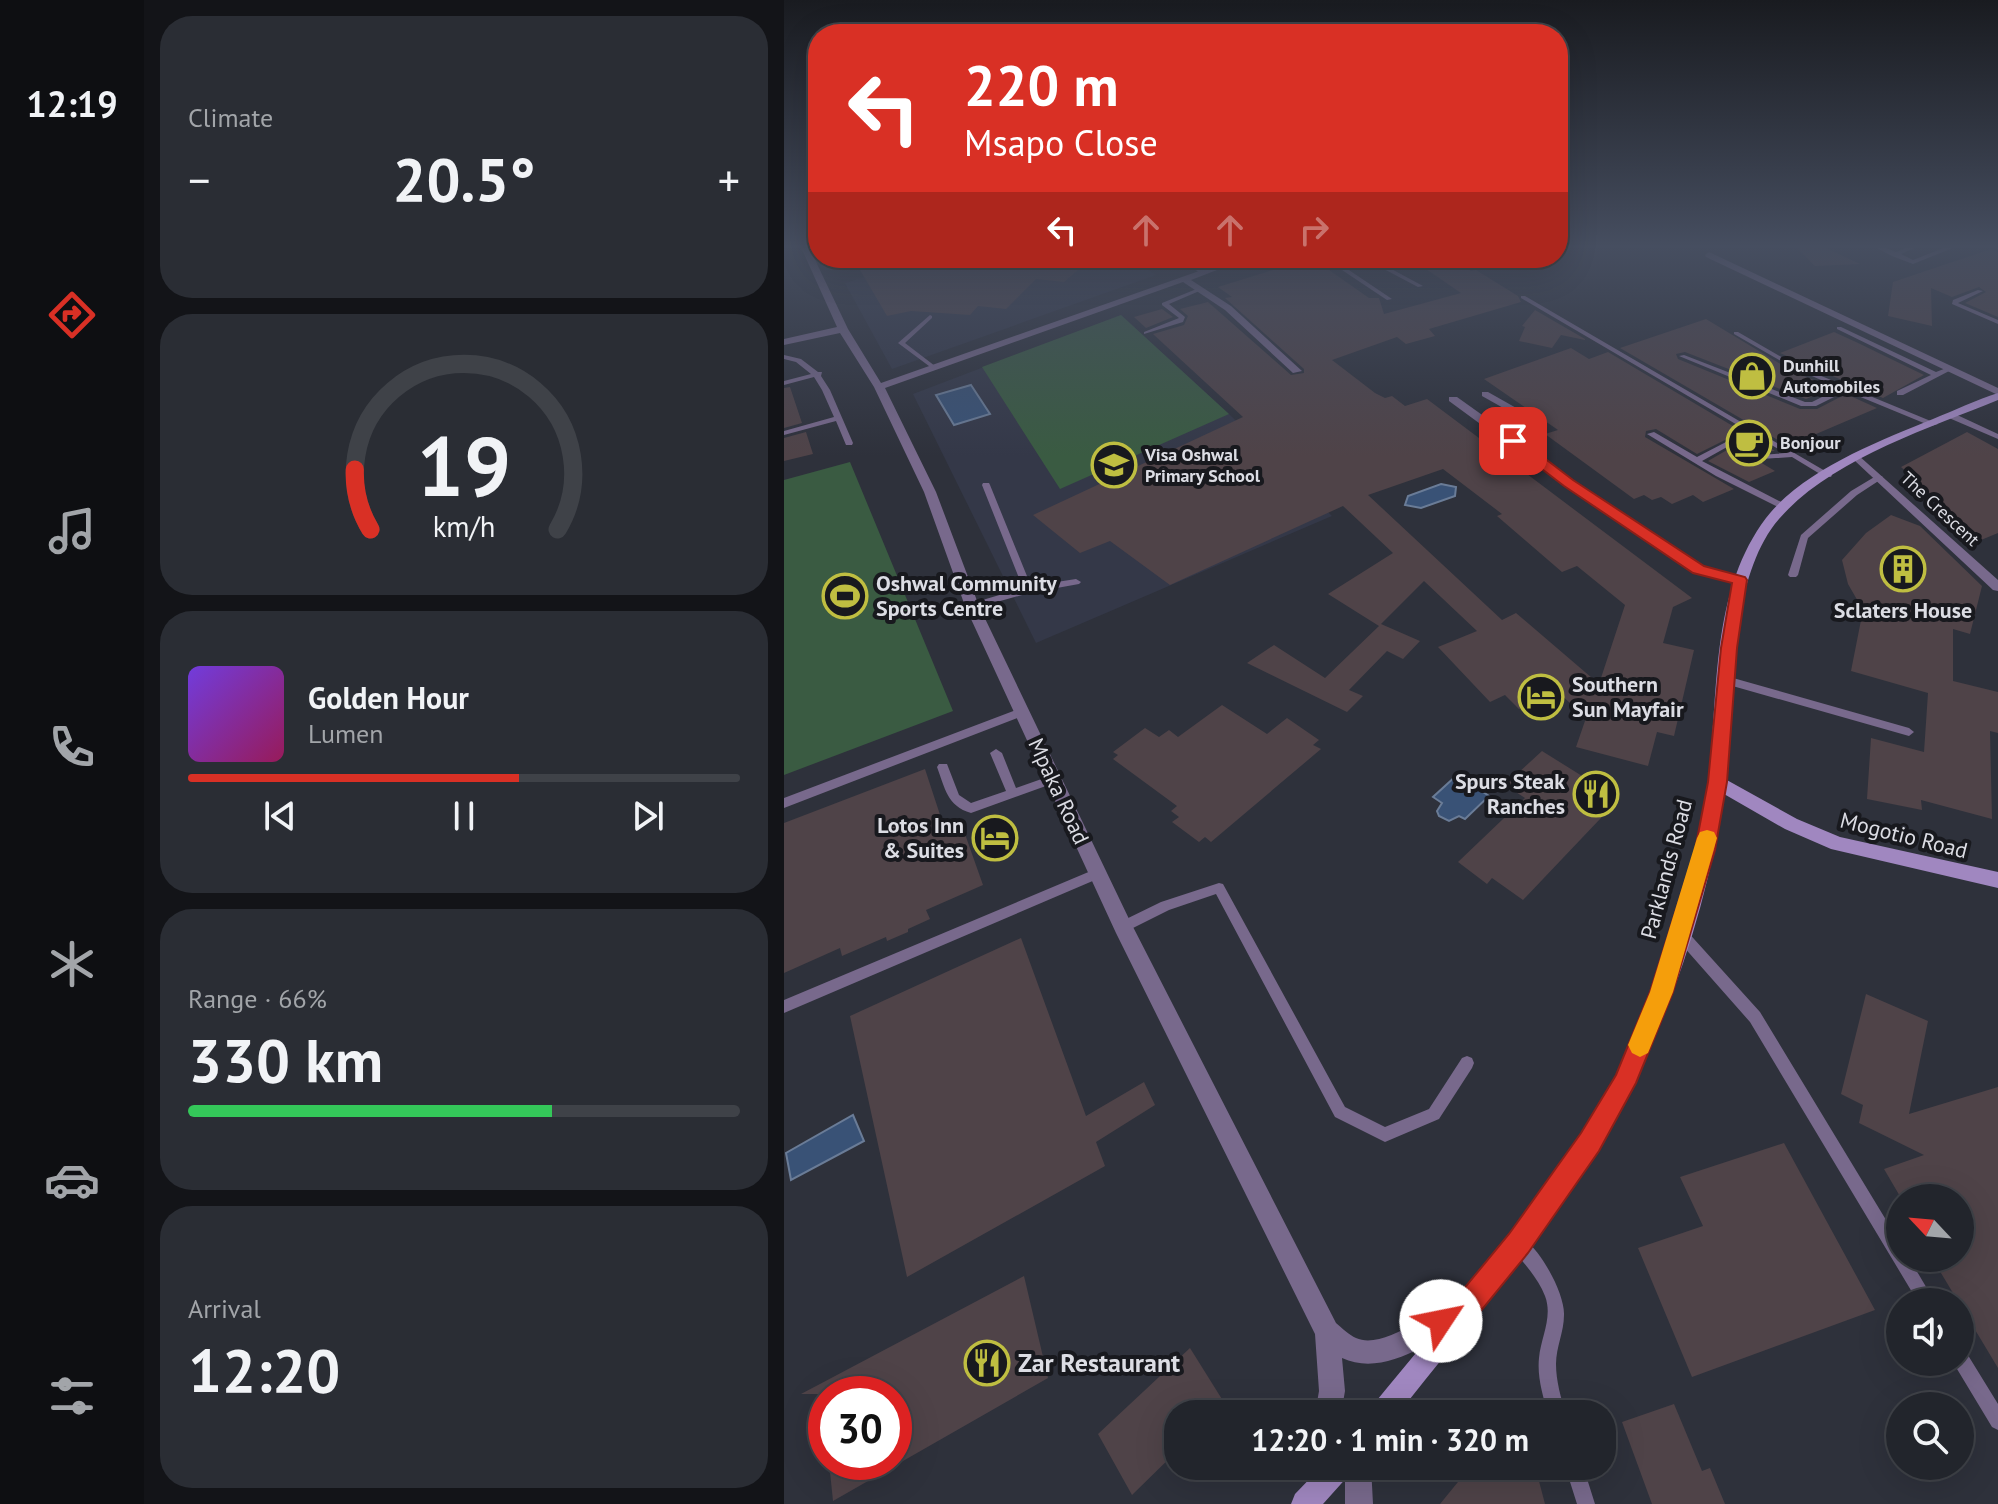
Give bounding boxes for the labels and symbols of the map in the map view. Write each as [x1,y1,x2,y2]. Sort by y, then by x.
shop icon: Dunhill Automobiles [1728,352,1776,400]
place label: Dunhill Automobiles [1783,354,1881,398]
pin [1479,407,1547,475]
cafe icon: Bonjour [1725,419,1773,467]
place label: Bonjour [1780,431,1841,454]
school or university icon: Visa Oshwal Primary School [1090,441,1138,489]
place label: Visa Oshwal Primary School [1144,443,1261,487]
street label: The Crescent [1896,466,1985,551]
building icon: Sclaters House [1879,545,1927,593]
place label: Oshwal Community Sports Centre [876,569,1057,622]
sports icon: Oshwal Community Sports Centre [821,572,869,620]
place label: Sclaters House [1834,596,1972,624]
place label: Southern Sun Mayfair [1572,670,1684,723]
hotel icon: Southern Sun Mayfair [1517,673,1565,721]
street label: Mpaka Road [1022,733,1096,849]
place label: Spurs Steak Ranches [1455,767,1565,820]
restaurant icon: Spurs Steak Ranches [1572,770,1620,818]
street label: Parklands Road [1634,796,1698,942]
street label: Mogotio Road [1837,806,1971,864]
place label: Lotos Inn & Suites [877,811,964,864]
hotel icon: Lotos Inn & Suites [971,814,1019,862]
north arrow [1886,1184,1974,1272]
position arrow [1399,1279,1483,1363]
restaurant icon: Zar Restaurant [963,1339,1011,1387]
place label: Zar Restaurant [1018,1346,1180,1379]
speed limit sign: 30 [808,1376,912,1480]

